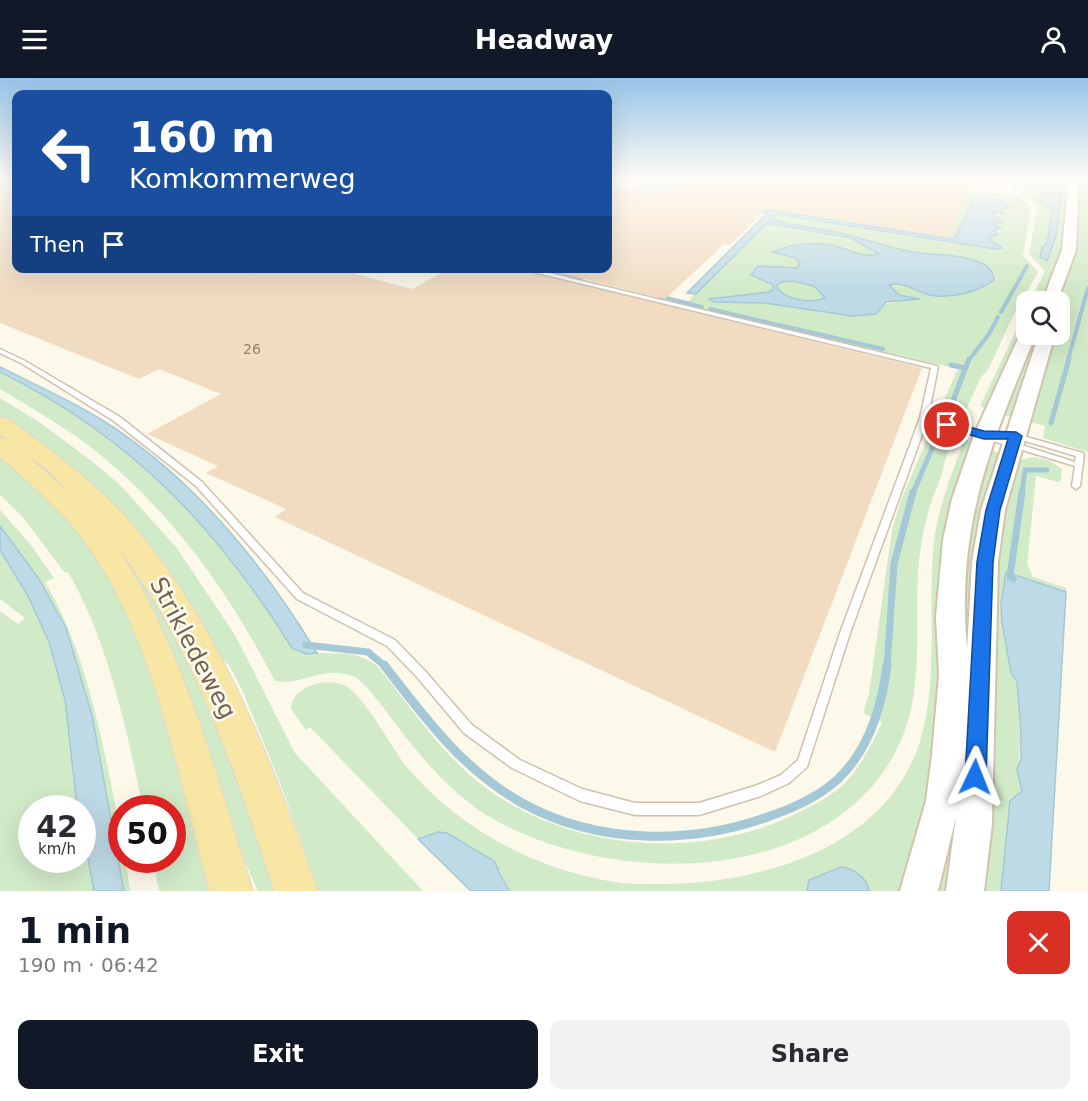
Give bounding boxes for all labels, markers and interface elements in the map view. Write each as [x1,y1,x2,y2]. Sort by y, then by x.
icon: menu [18,23,51,56]
icon: person [1037,23,1070,56]
text: Headway [475,24,613,55]
text: 160 m [129,113,275,162]
icon: left [30,114,108,192]
text: Komkommerweg [129,163,356,194]
icon: arrive [97,228,130,261]
text: Then [30,232,85,257]
map controls [1016,291,1070,345]
button: search [1016,291,1070,345]
house number: 26 [243,341,261,357]
pin [921,399,972,450]
icon: arrive [930,408,963,441]
street label: Strikledeweg [144,572,242,724]
position arrow [943,745,1007,809]
speed limit sign: 50 [108,795,186,873]
text: 42 [36,809,78,844]
text: km/h [38,840,76,858]
text: 1 min [18,910,131,951]
button: close [1007,911,1070,974]
text: 190 m · 06:42 [18,953,159,977]
button: Exit [18,1020,538,1089]
button: Share [550,1020,1070,1089]

